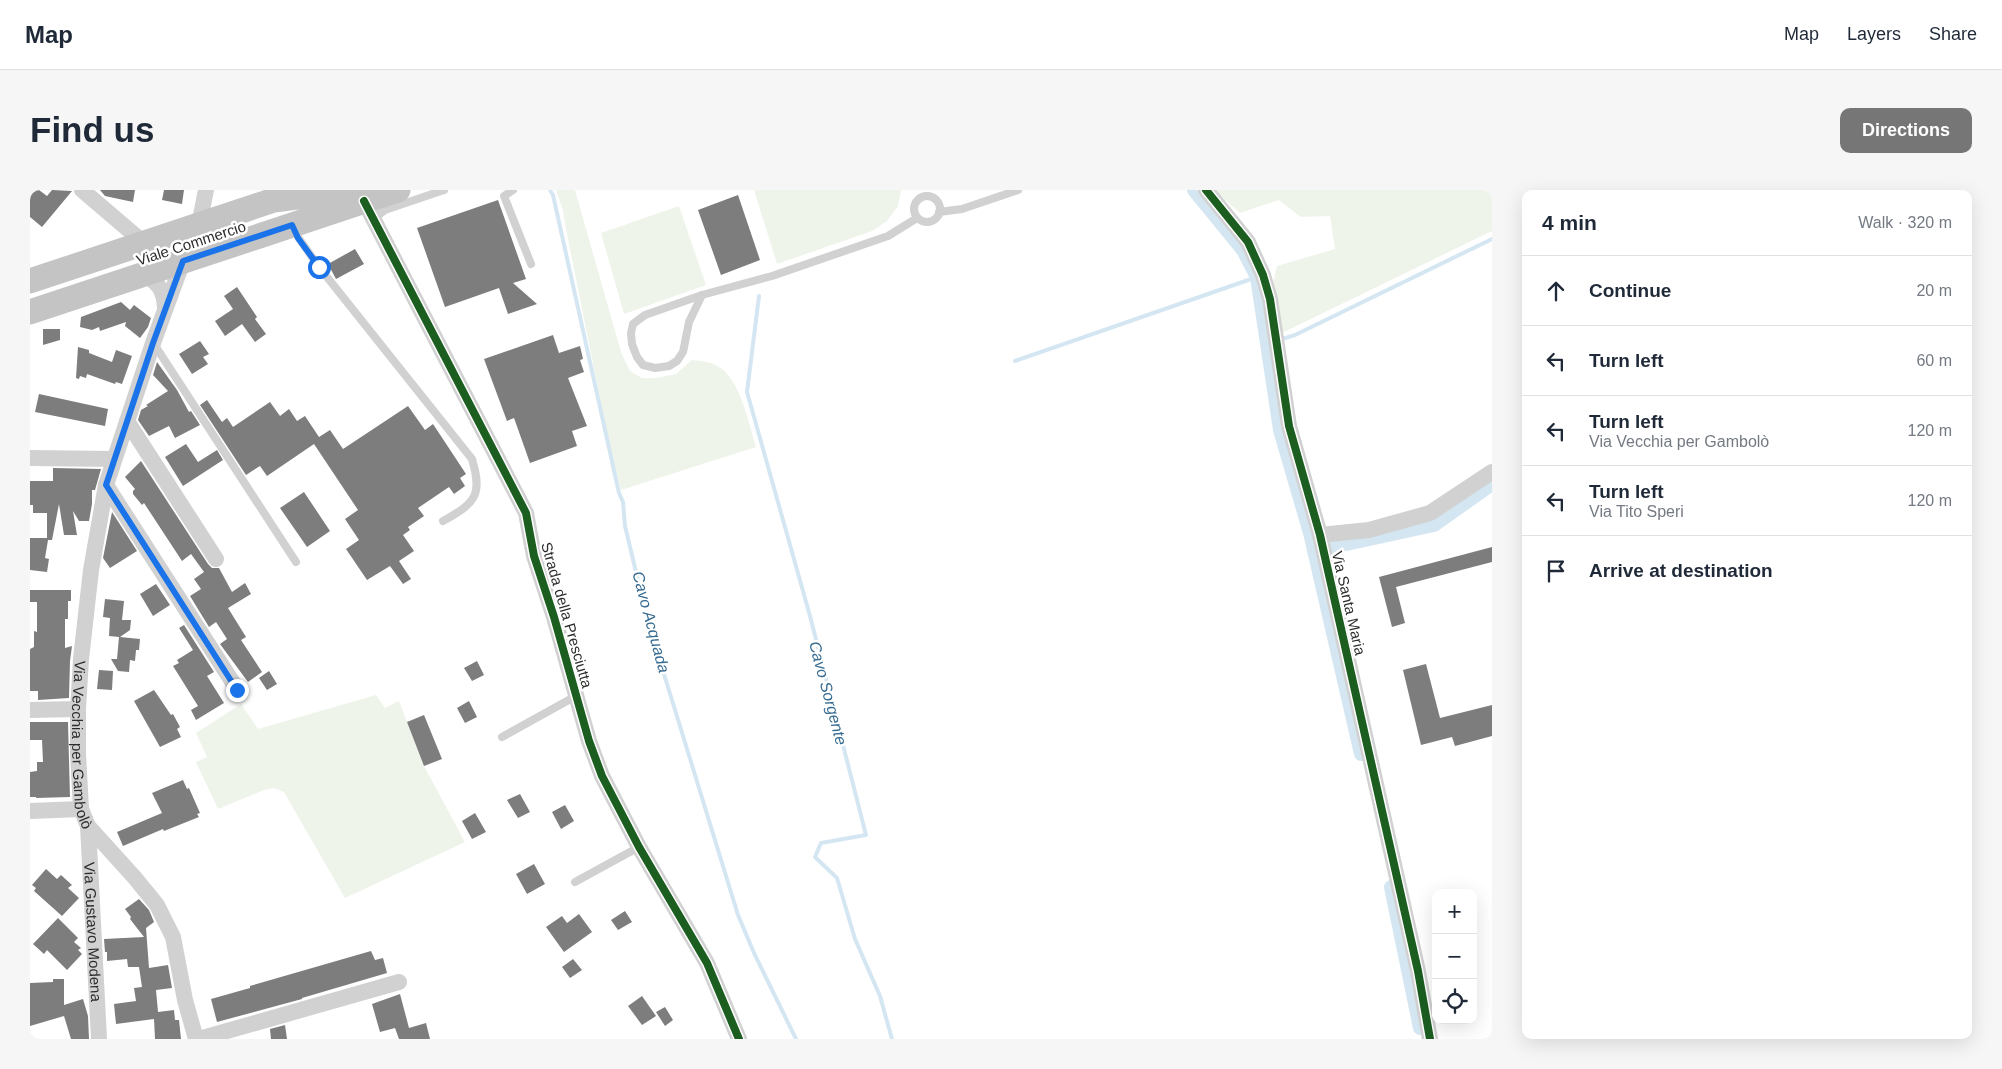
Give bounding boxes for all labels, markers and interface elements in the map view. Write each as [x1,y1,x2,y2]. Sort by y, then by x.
text: Map [25,21,73,48]
text: Map [1784,24,1819,44]
text: Layers [1847,24,1901,44]
text: Share [1929,24,1977,44]
button: Directions [1840,108,1972,153]
text: Find us [30,110,154,149]
text: 4 min [1542,211,1597,234]
text: Walk · 320 m [1858,214,1952,231]
street label: Viale Commercio [134,217,248,269]
route start [308,256,331,279]
icon: ahead [1542,277,1570,305]
text: Continue [1589,280,1671,301]
text: 20 m [1916,282,1952,299]
icon: left [1542,347,1570,375]
text: Turn left [1589,350,1664,371]
text: 60 m [1916,352,1952,369]
text: Turn left [1589,411,1664,432]
icon: left [1542,417,1570,445]
text: 120 m [1908,422,1952,439]
text: Via Vecchia per Gambolò [1589,433,1769,450]
text: Turn left [1589,481,1664,502]
icon: left [1542,487,1570,515]
text: 120 m [1908,492,1952,509]
text: Via Tito Speri [1589,503,1684,520]
street label: Strada della Presciutta [538,540,596,691]
street label: Via Santa Maria [1329,549,1369,657]
icon: arrive [1542,557,1570,585]
text: Arrive at destination [1589,560,1773,581]
water label: Cavo Acquada [629,569,673,675]
water label: Cavo Sorgente [806,639,850,747]
street label: Via Vecchia per Gambolò [69,660,97,831]
route end [226,679,249,702]
street label: Via Gustavo Modena [81,862,106,1003]
map controls [1432,889,1477,1024]
button: + [1432,889,1477,934]
button: − [1432,934,1477,979]
button: locate [1432,979,1477,1024]

